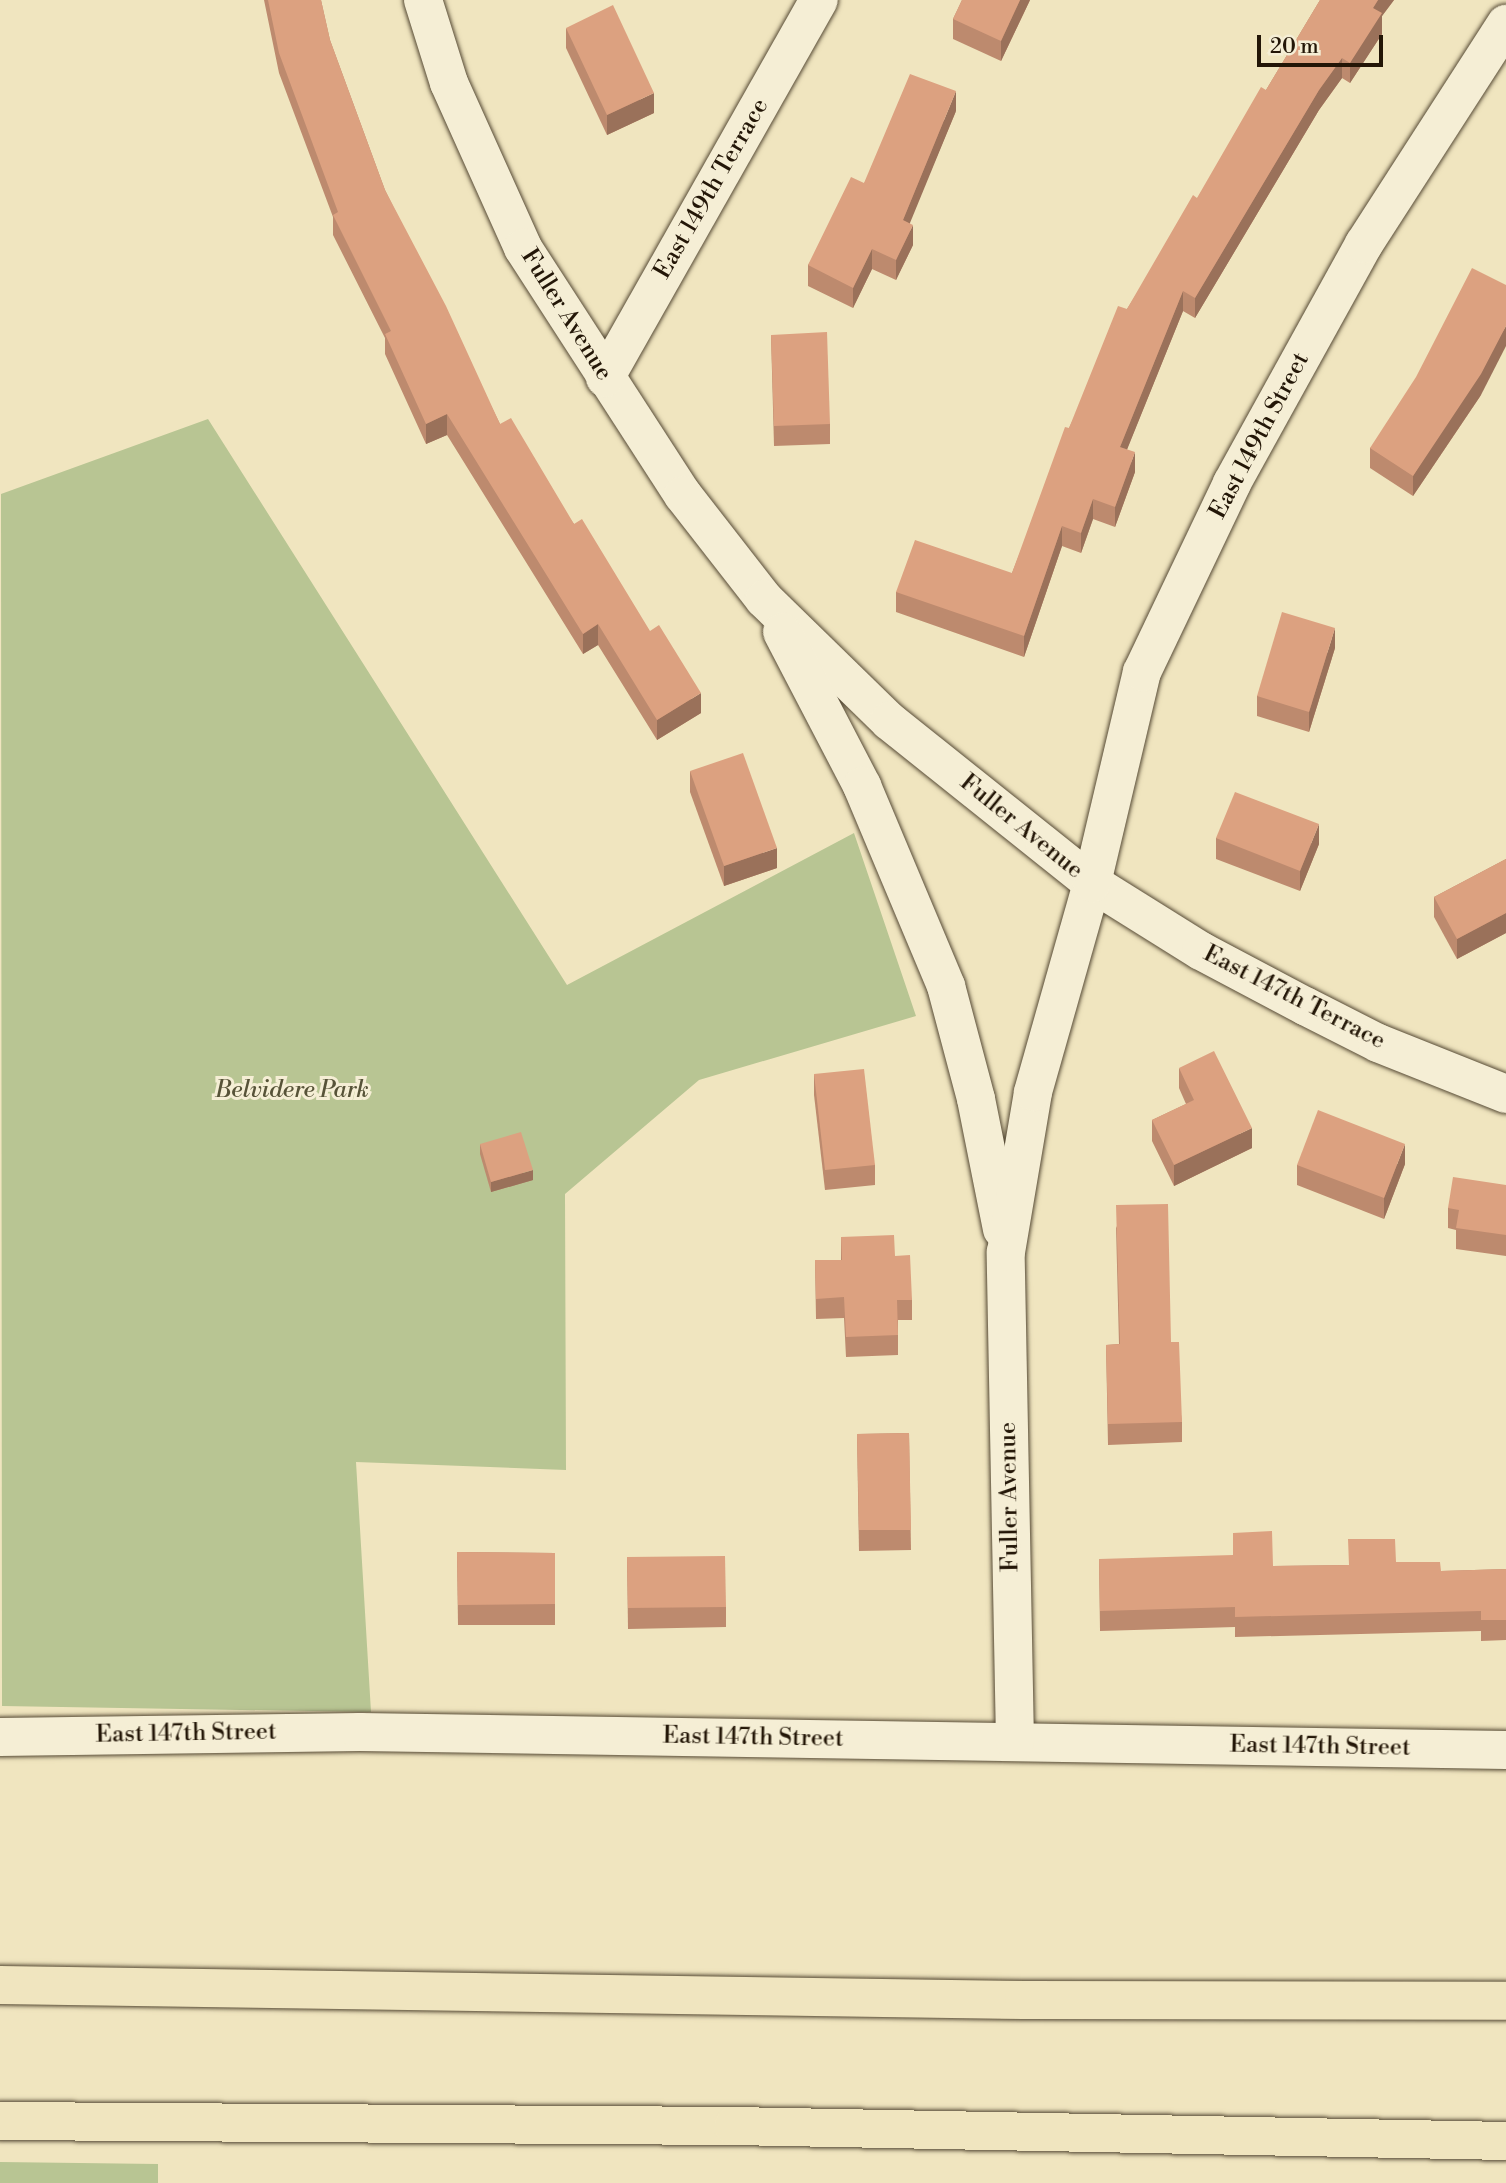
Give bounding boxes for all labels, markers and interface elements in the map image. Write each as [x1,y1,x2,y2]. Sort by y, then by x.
scale bar [1261,21,1387,65]
text: 20 m [1270,34,1319,60]
street label: East 149th Terrace [649,94,775,284]
street label: Fuller Avenue [514,244,618,386]
street label: East 149th Street [1204,348,1316,524]
street label: Fuller Avenue [954,769,1088,885]
street label: East 147th Terrace [1198,940,1390,1056]
park label: Belvidere Park [215,1077,369,1105]
street label: Fuller Avenue [994,1422,1026,1572]
street label: East 147th Street [95,1718,277,1750]
street label: East 147th Street [662,1722,844,1754]
street label: East 147th Street [1229,1731,1411,1763]

